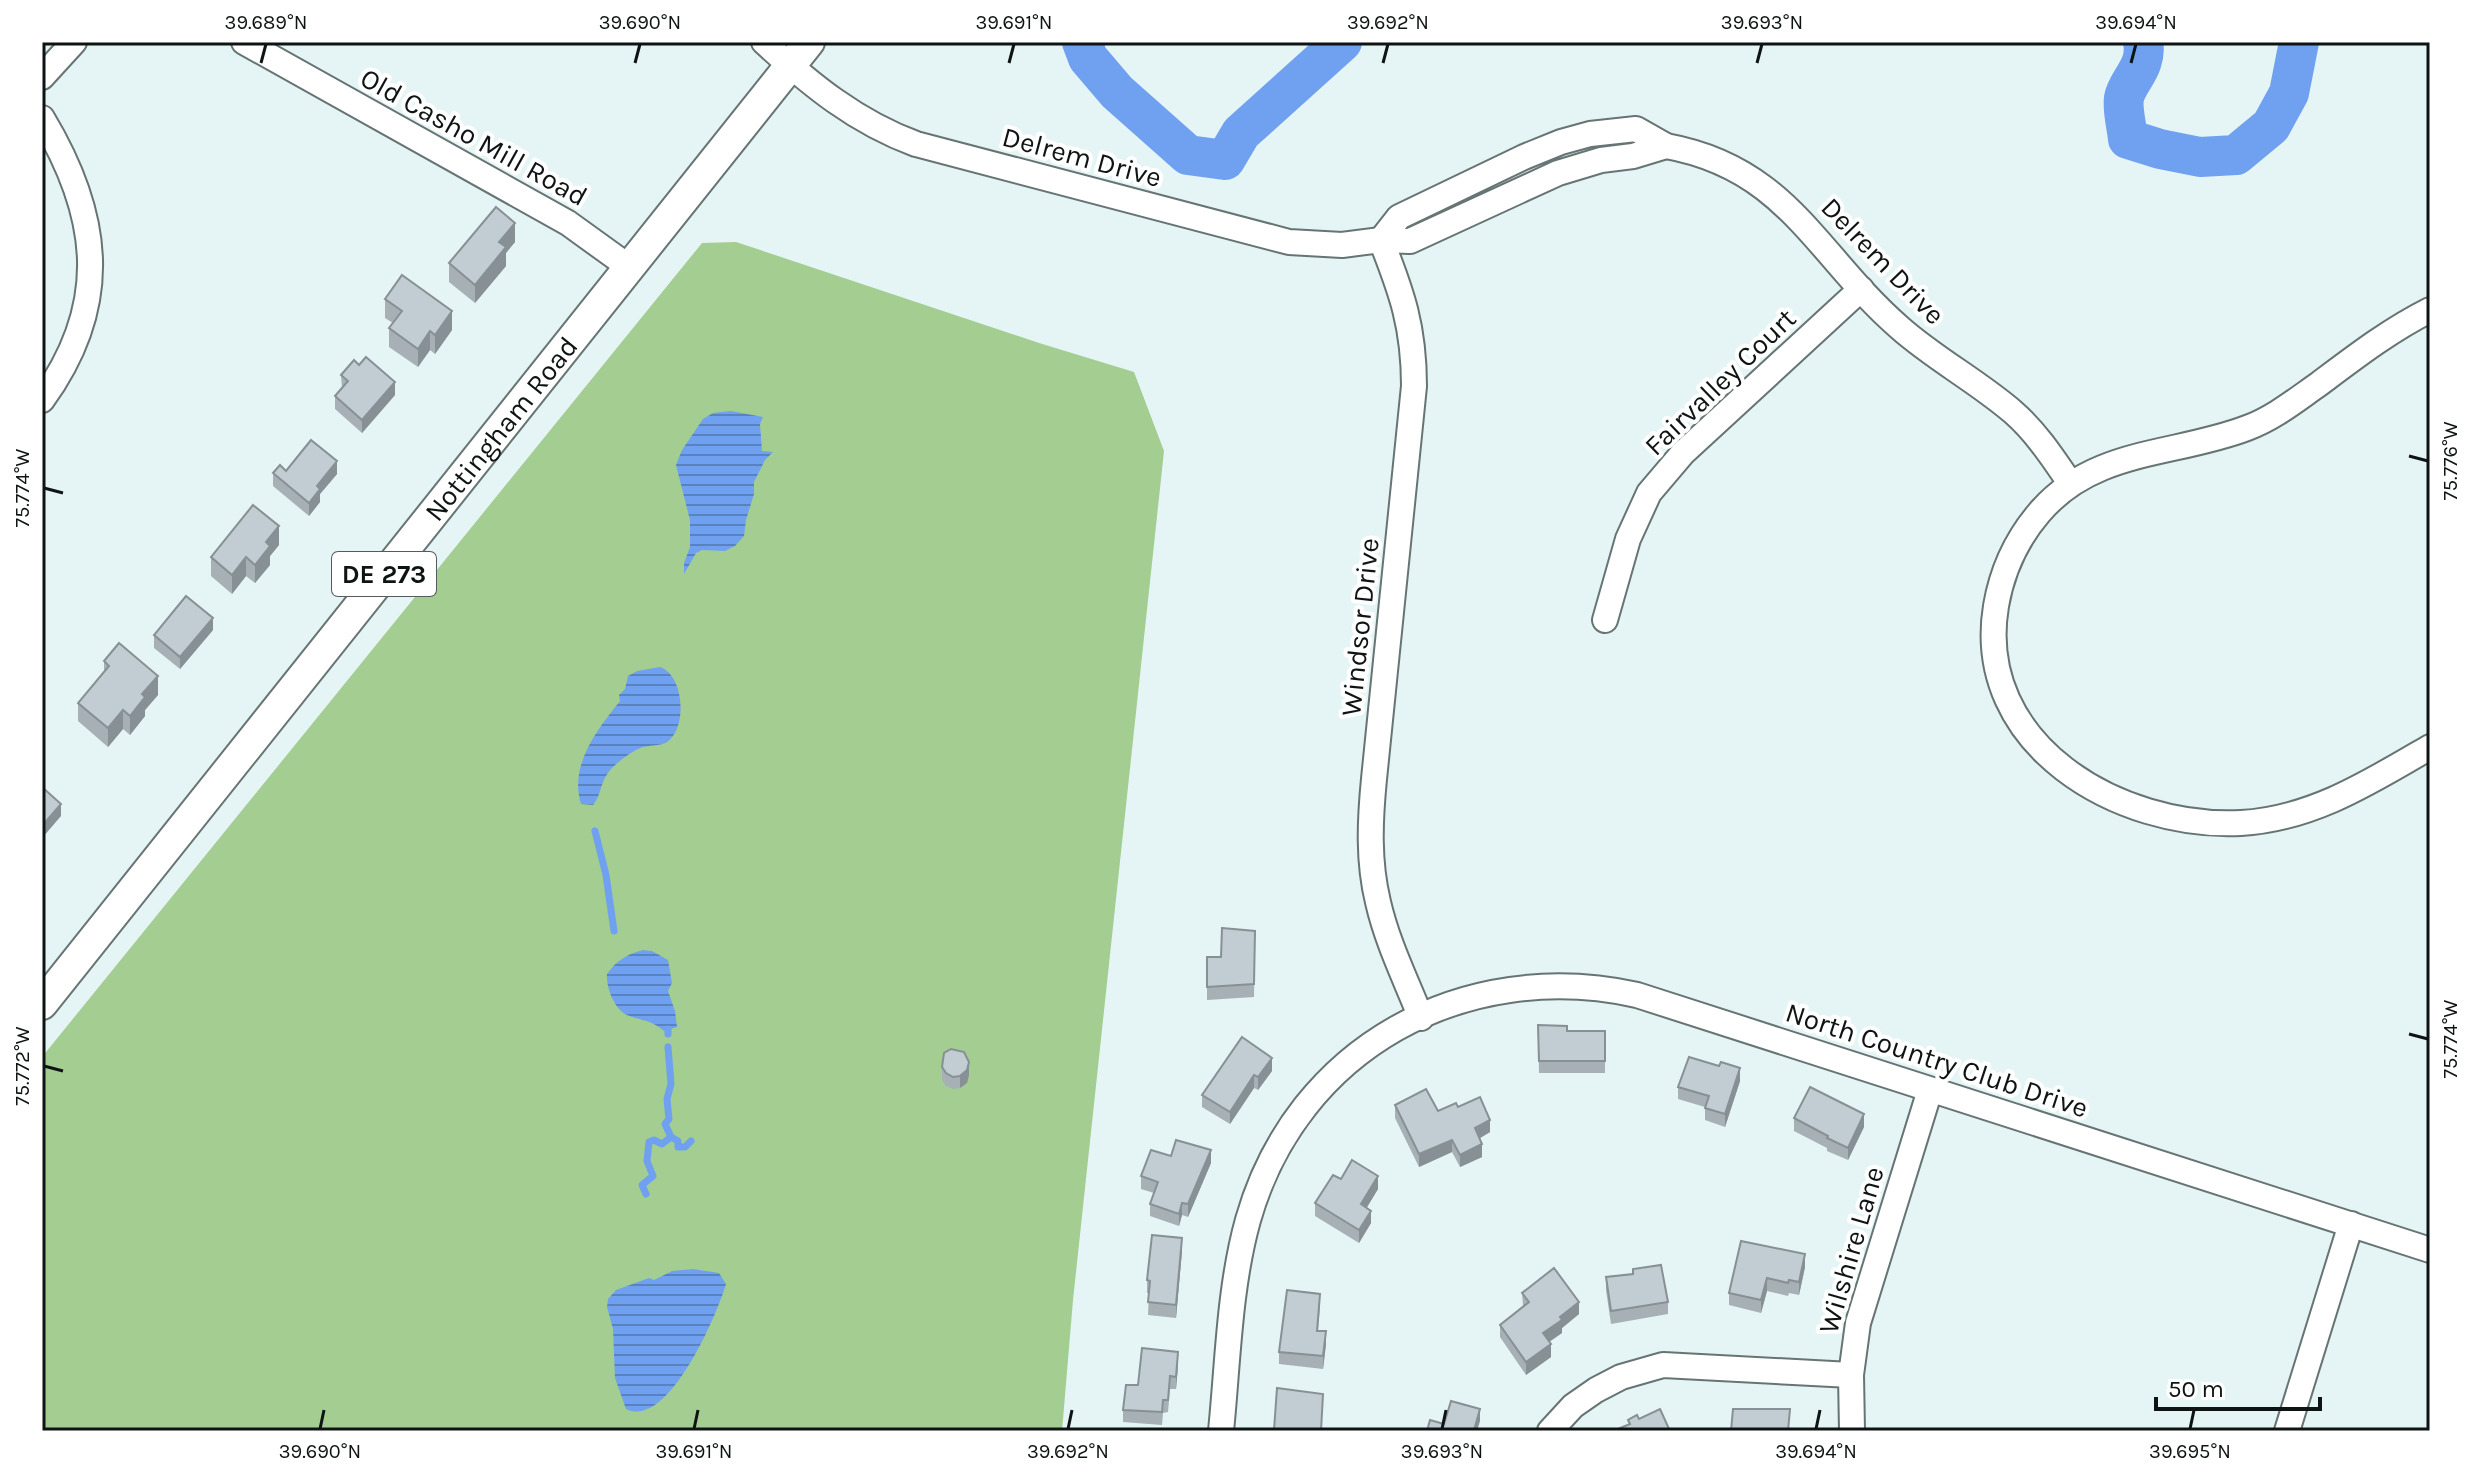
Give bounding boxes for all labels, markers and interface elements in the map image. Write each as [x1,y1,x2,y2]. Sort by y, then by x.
text: 39.689°N [225,11,307,34]
text: 39.690°N [599,11,681,34]
text: 39.691°N [975,11,1053,34]
text: 39.692°N [1347,11,1429,34]
text: 39.693°N [1721,11,1803,34]
text: 39.694°N [2095,11,2177,34]
street label: Old Casho Mill Road [355,61,593,213]
street label: Delrem Drive [999,120,1165,194]
street label: Delrem Drive [1814,191,1952,331]
street label: Fairvalley Court [1638,302,1802,462]
street label: Nottingham Road [417,330,584,527]
text: 75.776°W [2439,421,2462,501]
text: 75.774°W [11,448,34,527]
street label: Windsor Drive [1334,536,1386,718]
road number: DE 273 [332,552,436,596]
street label: North Country Club Drive [1782,995,2092,1125]
text: 75.774°W [2439,999,2462,1078]
text: 75.772°W [11,1026,34,1106]
street label: Wilshire Lane [1811,1163,1891,1337]
scale bar [2156,1361,2320,1411]
text: 50 m [2168,1375,2224,1403]
text: 39.690°N [279,1440,361,1463]
text: 39.691°N [655,1440,733,1463]
text: 39.692°N [1027,1440,1109,1463]
text: 39.693°N [1401,1440,1483,1463]
text: 39.694°N [1775,1440,1857,1463]
text: 39.695°N [2149,1440,2231,1463]

